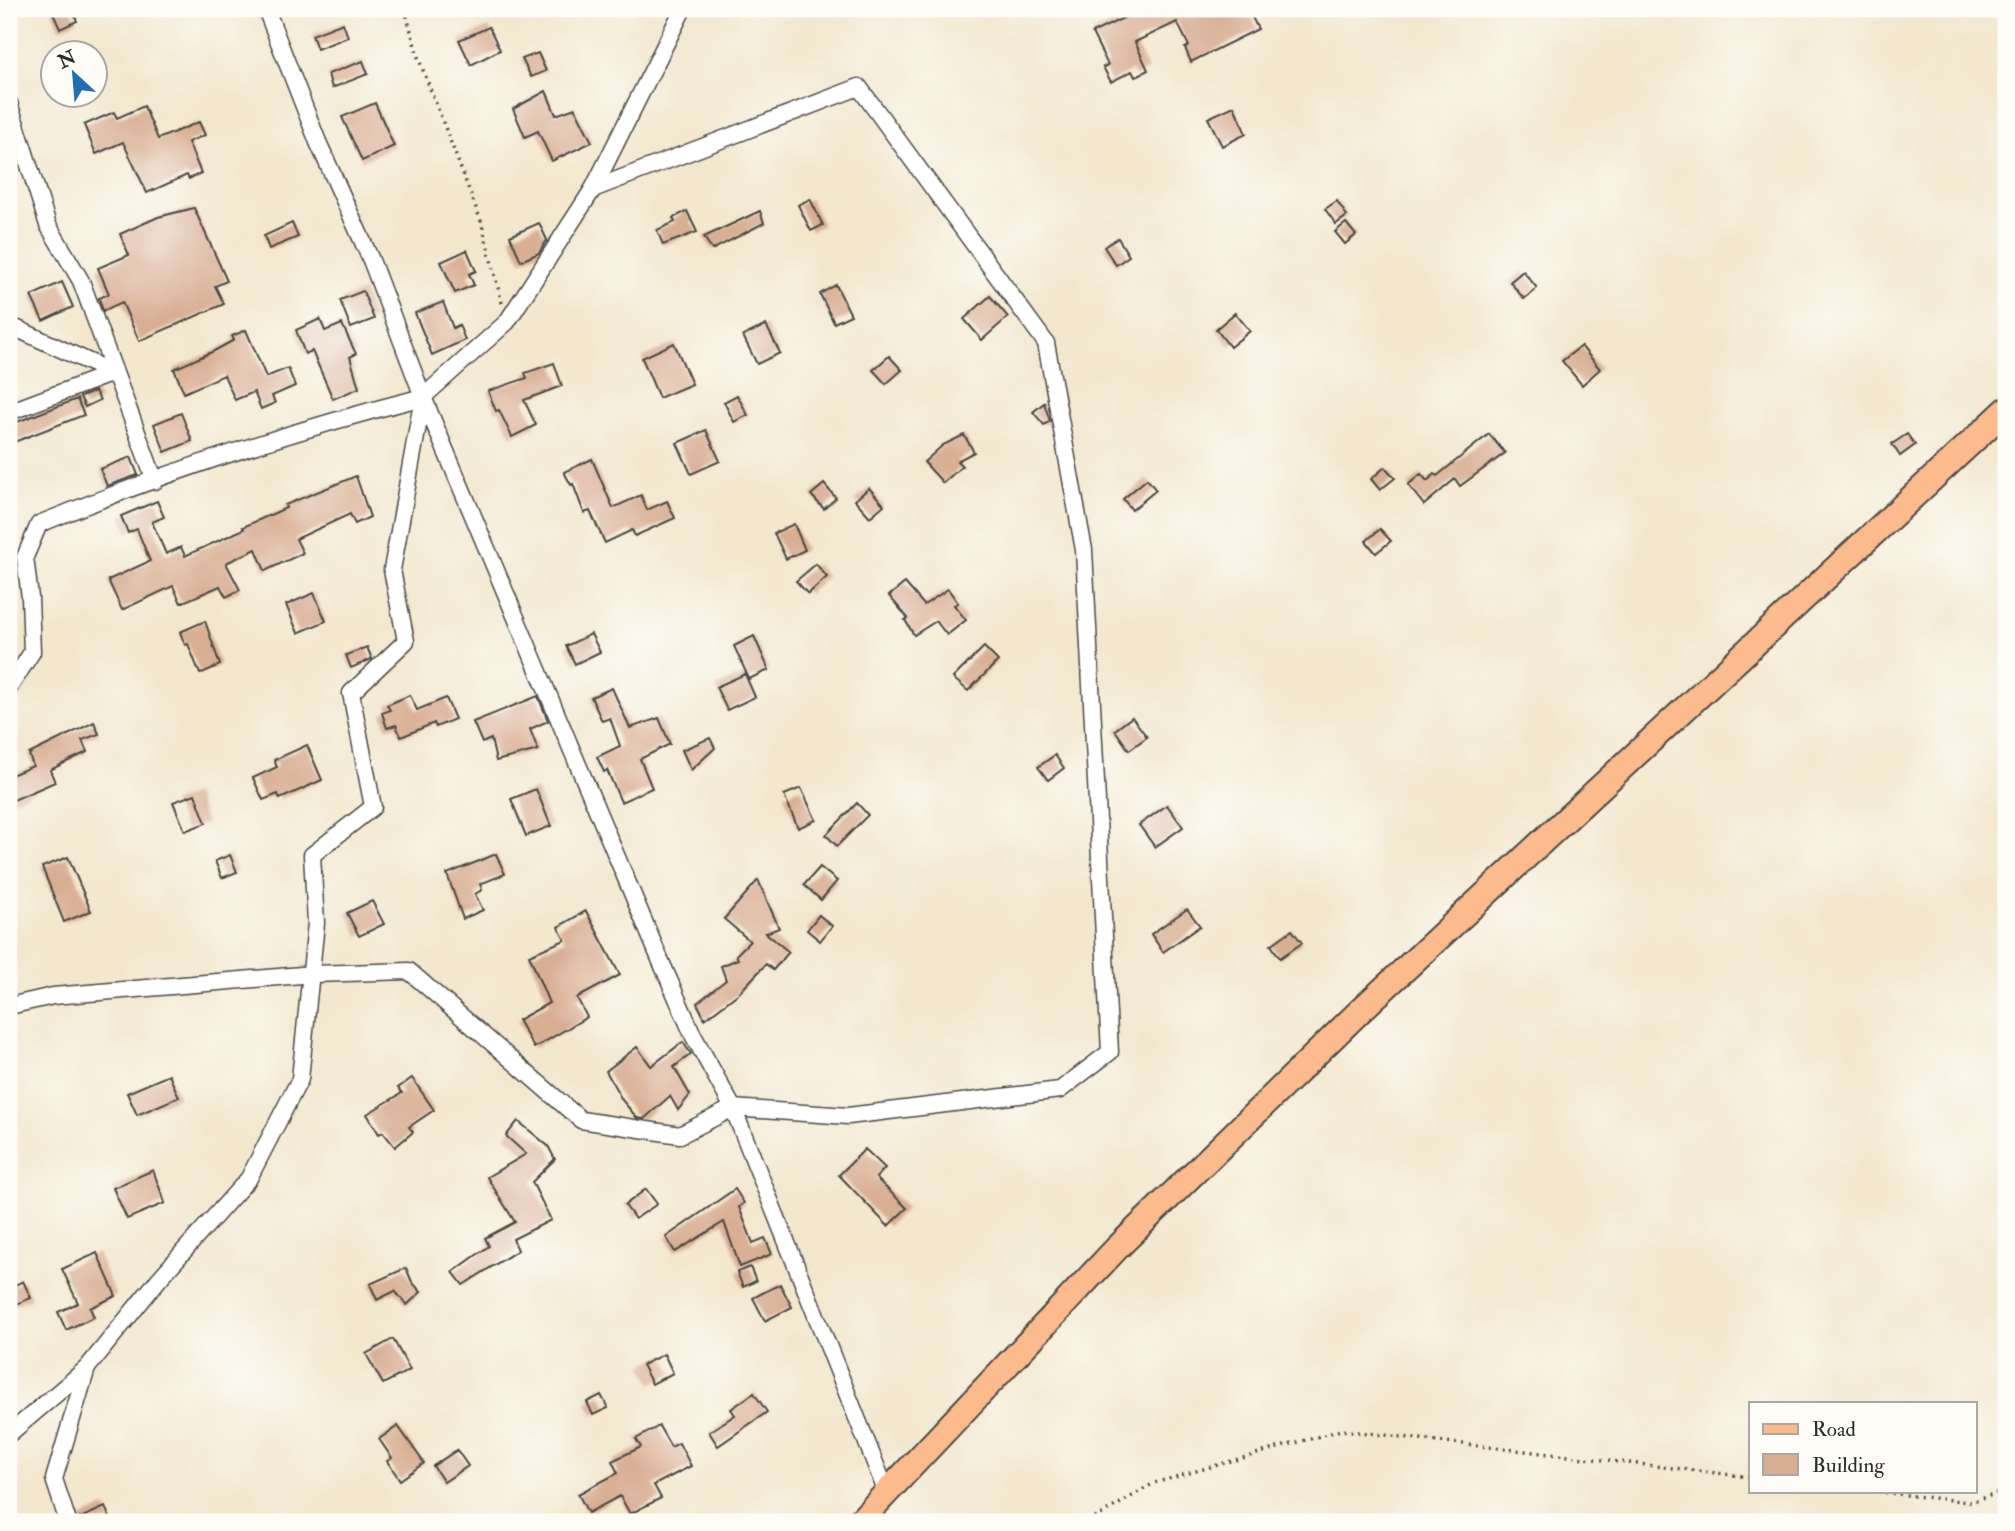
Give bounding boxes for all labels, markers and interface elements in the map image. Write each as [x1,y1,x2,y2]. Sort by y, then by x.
north arrow [38,38,108,108]
text: N [53,45,81,75]
legend [1749,1402,1976,1492]
text: Road [1812,1416,1857,1443]
text: Building [1812,1452,1885,1479]

